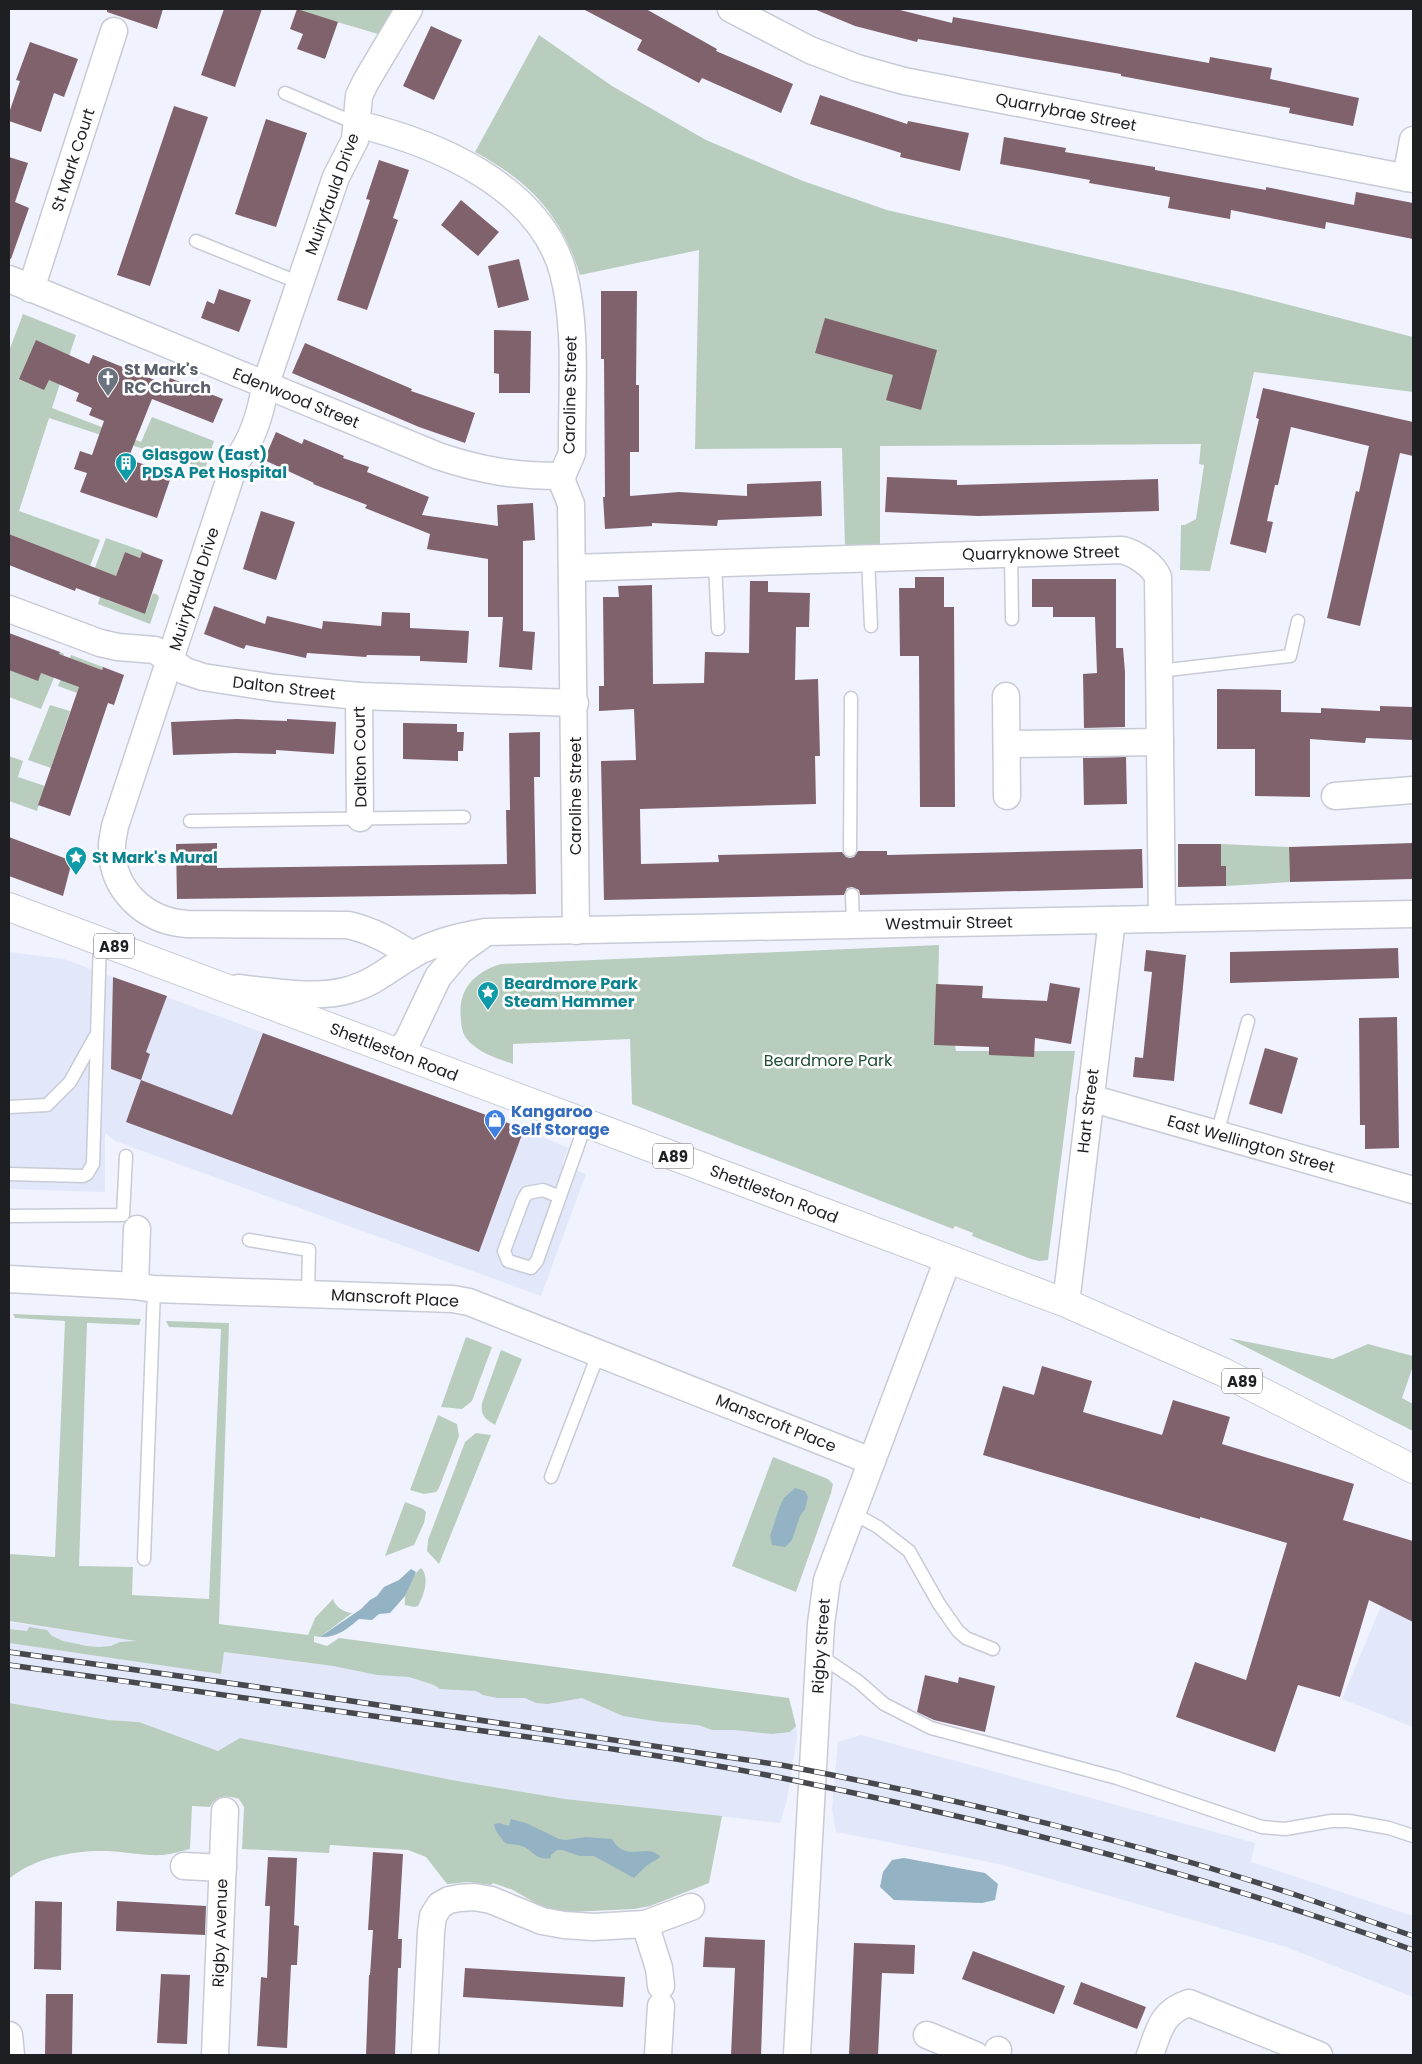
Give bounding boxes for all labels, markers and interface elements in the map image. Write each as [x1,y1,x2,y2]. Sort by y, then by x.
street label: Quarrybrae Street [993,87,1139,137]
street label: St Mark Court [46,105,101,215]
street label: Muiryfauld Drive [299,130,365,258]
street label: Caroline Street [557,335,583,454]
place label: St Mark's RC Church [124,358,211,399]
street label: Edenwood Street [229,362,363,434]
church icon: St Mark's RC Church [96,366,120,397]
place label: Glasgow (East) PDSA Pet Hospital [142,443,287,484]
building icon: Glasgow (East) PDSA Pet Hospital [114,451,138,482]
street label: Muiryfauld Drive [163,524,225,654]
street label: Quarryknowe Street [962,540,1120,566]
street label: Dalton Street [231,670,337,706]
street label: Dalton Court [348,706,372,808]
street label: Caroline Street [564,737,587,855]
place icon: St Mark's Mural [64,845,88,876]
place label: St Mark's Mural [92,846,218,869]
street label: Westmuir Street [885,910,1013,936]
road number: A89 [94,934,134,958]
place label: Beardmore Park Steam Hammer [504,972,638,1013]
place icon: Beardmore Park Steam Hammer [476,980,500,1011]
street label: Shettleston Road [327,1017,461,1087]
park label: Beardmore Park [764,1049,893,1072]
street label: Hart Street [1071,1067,1105,1154]
place label: Kangaroo Self Storage [511,1100,610,1141]
shop icon: Kangaroo Self Storage [483,1108,507,1139]
street label: East Wellington Street [1165,1109,1338,1179]
road number: A89 [653,1144,693,1168]
street label: Shettleston Road [707,1159,841,1229]
street label: Manscroft Place [330,1283,460,1313]
road number: A89 [1222,1368,1262,1394]
street label: Manscroft Place [712,1388,840,1458]
street label: Rigby Street [806,1597,836,1694]
street label: Rigby Avenue [207,1878,233,1988]

